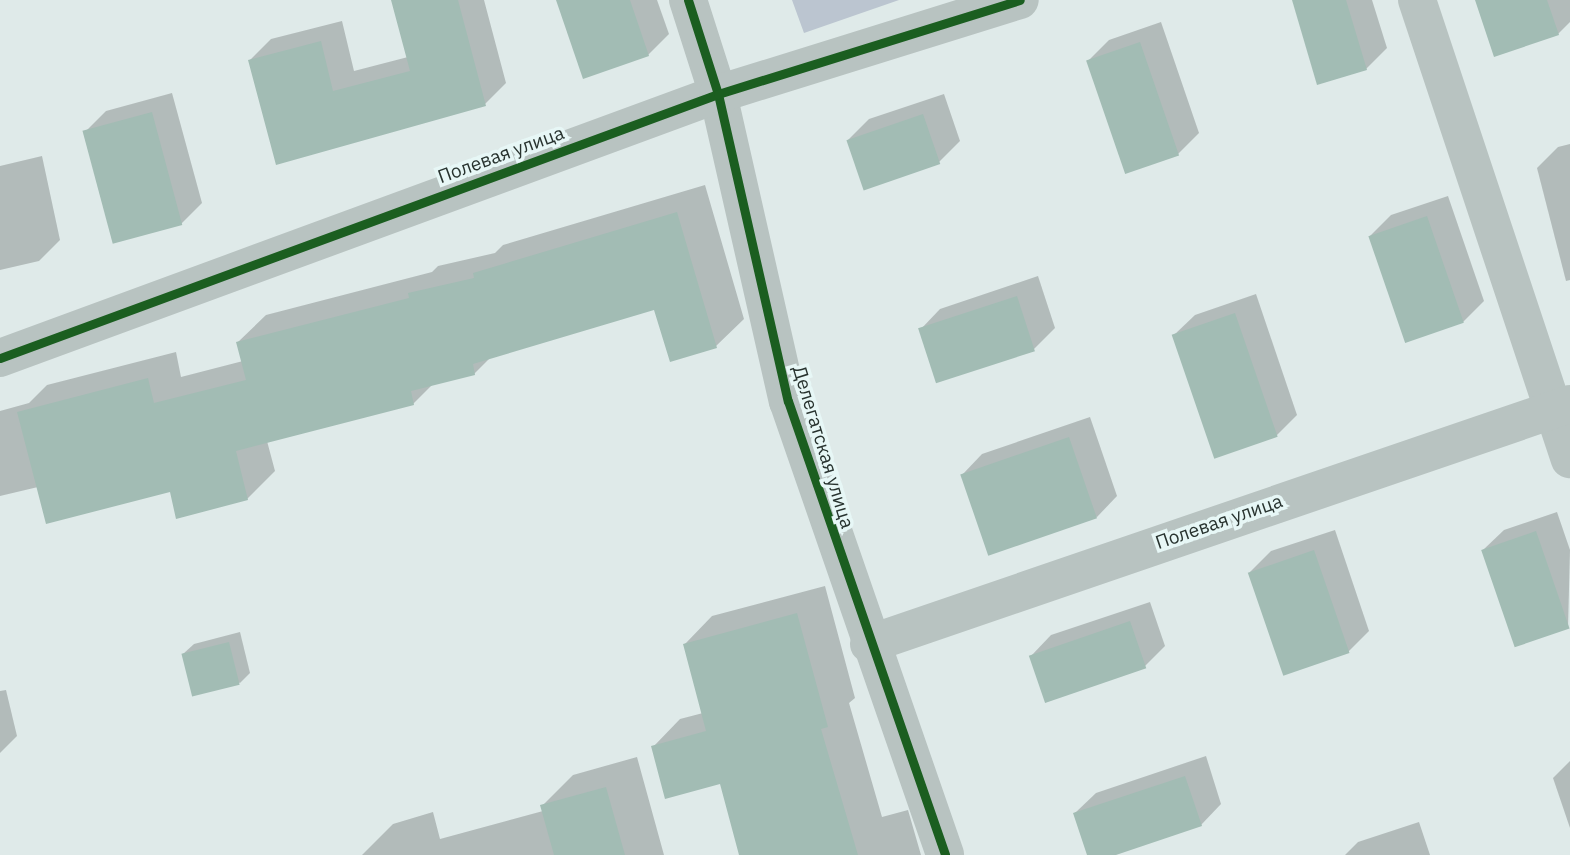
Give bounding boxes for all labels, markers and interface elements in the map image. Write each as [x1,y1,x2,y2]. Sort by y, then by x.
street label: Полевая улица [435,122,567,188]
street label: Делегатская улица [787,363,859,531]
street label: Полевая улица [1152,490,1286,554]

